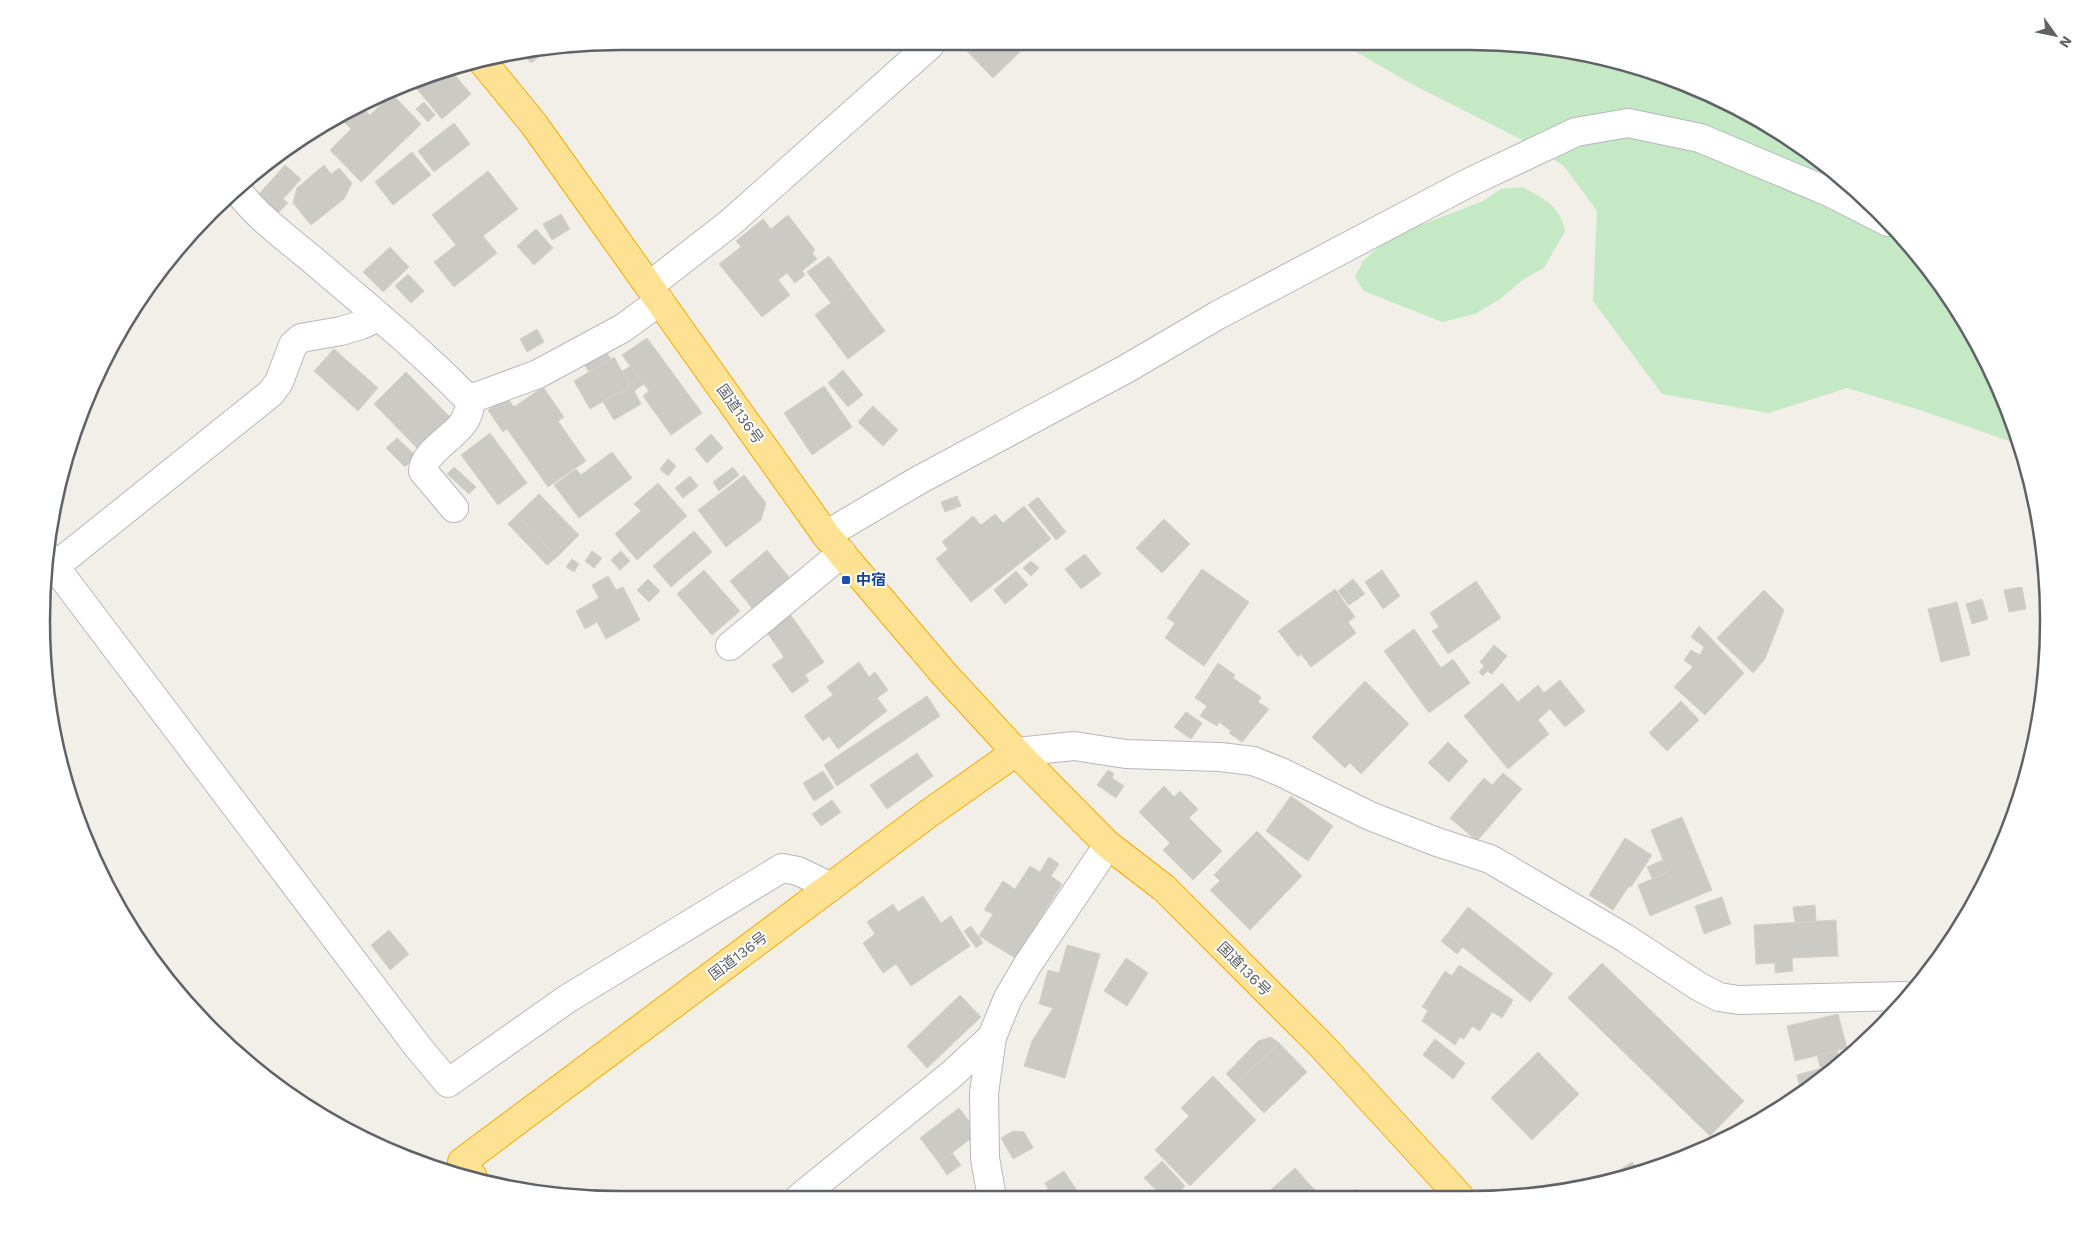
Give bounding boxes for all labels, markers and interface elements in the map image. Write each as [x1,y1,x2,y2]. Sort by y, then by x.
north arrow [2030,10,2080,60]
text: N [2056,33,2075,51]
street label: 国道136号 [713,381,767,447]
place label: 中宿 [856,571,886,589]
marker: 中宿 [840,574,852,586]
street label: 国道136号 [705,928,771,984]
street label: 国道136号 [1213,938,1275,1000]

